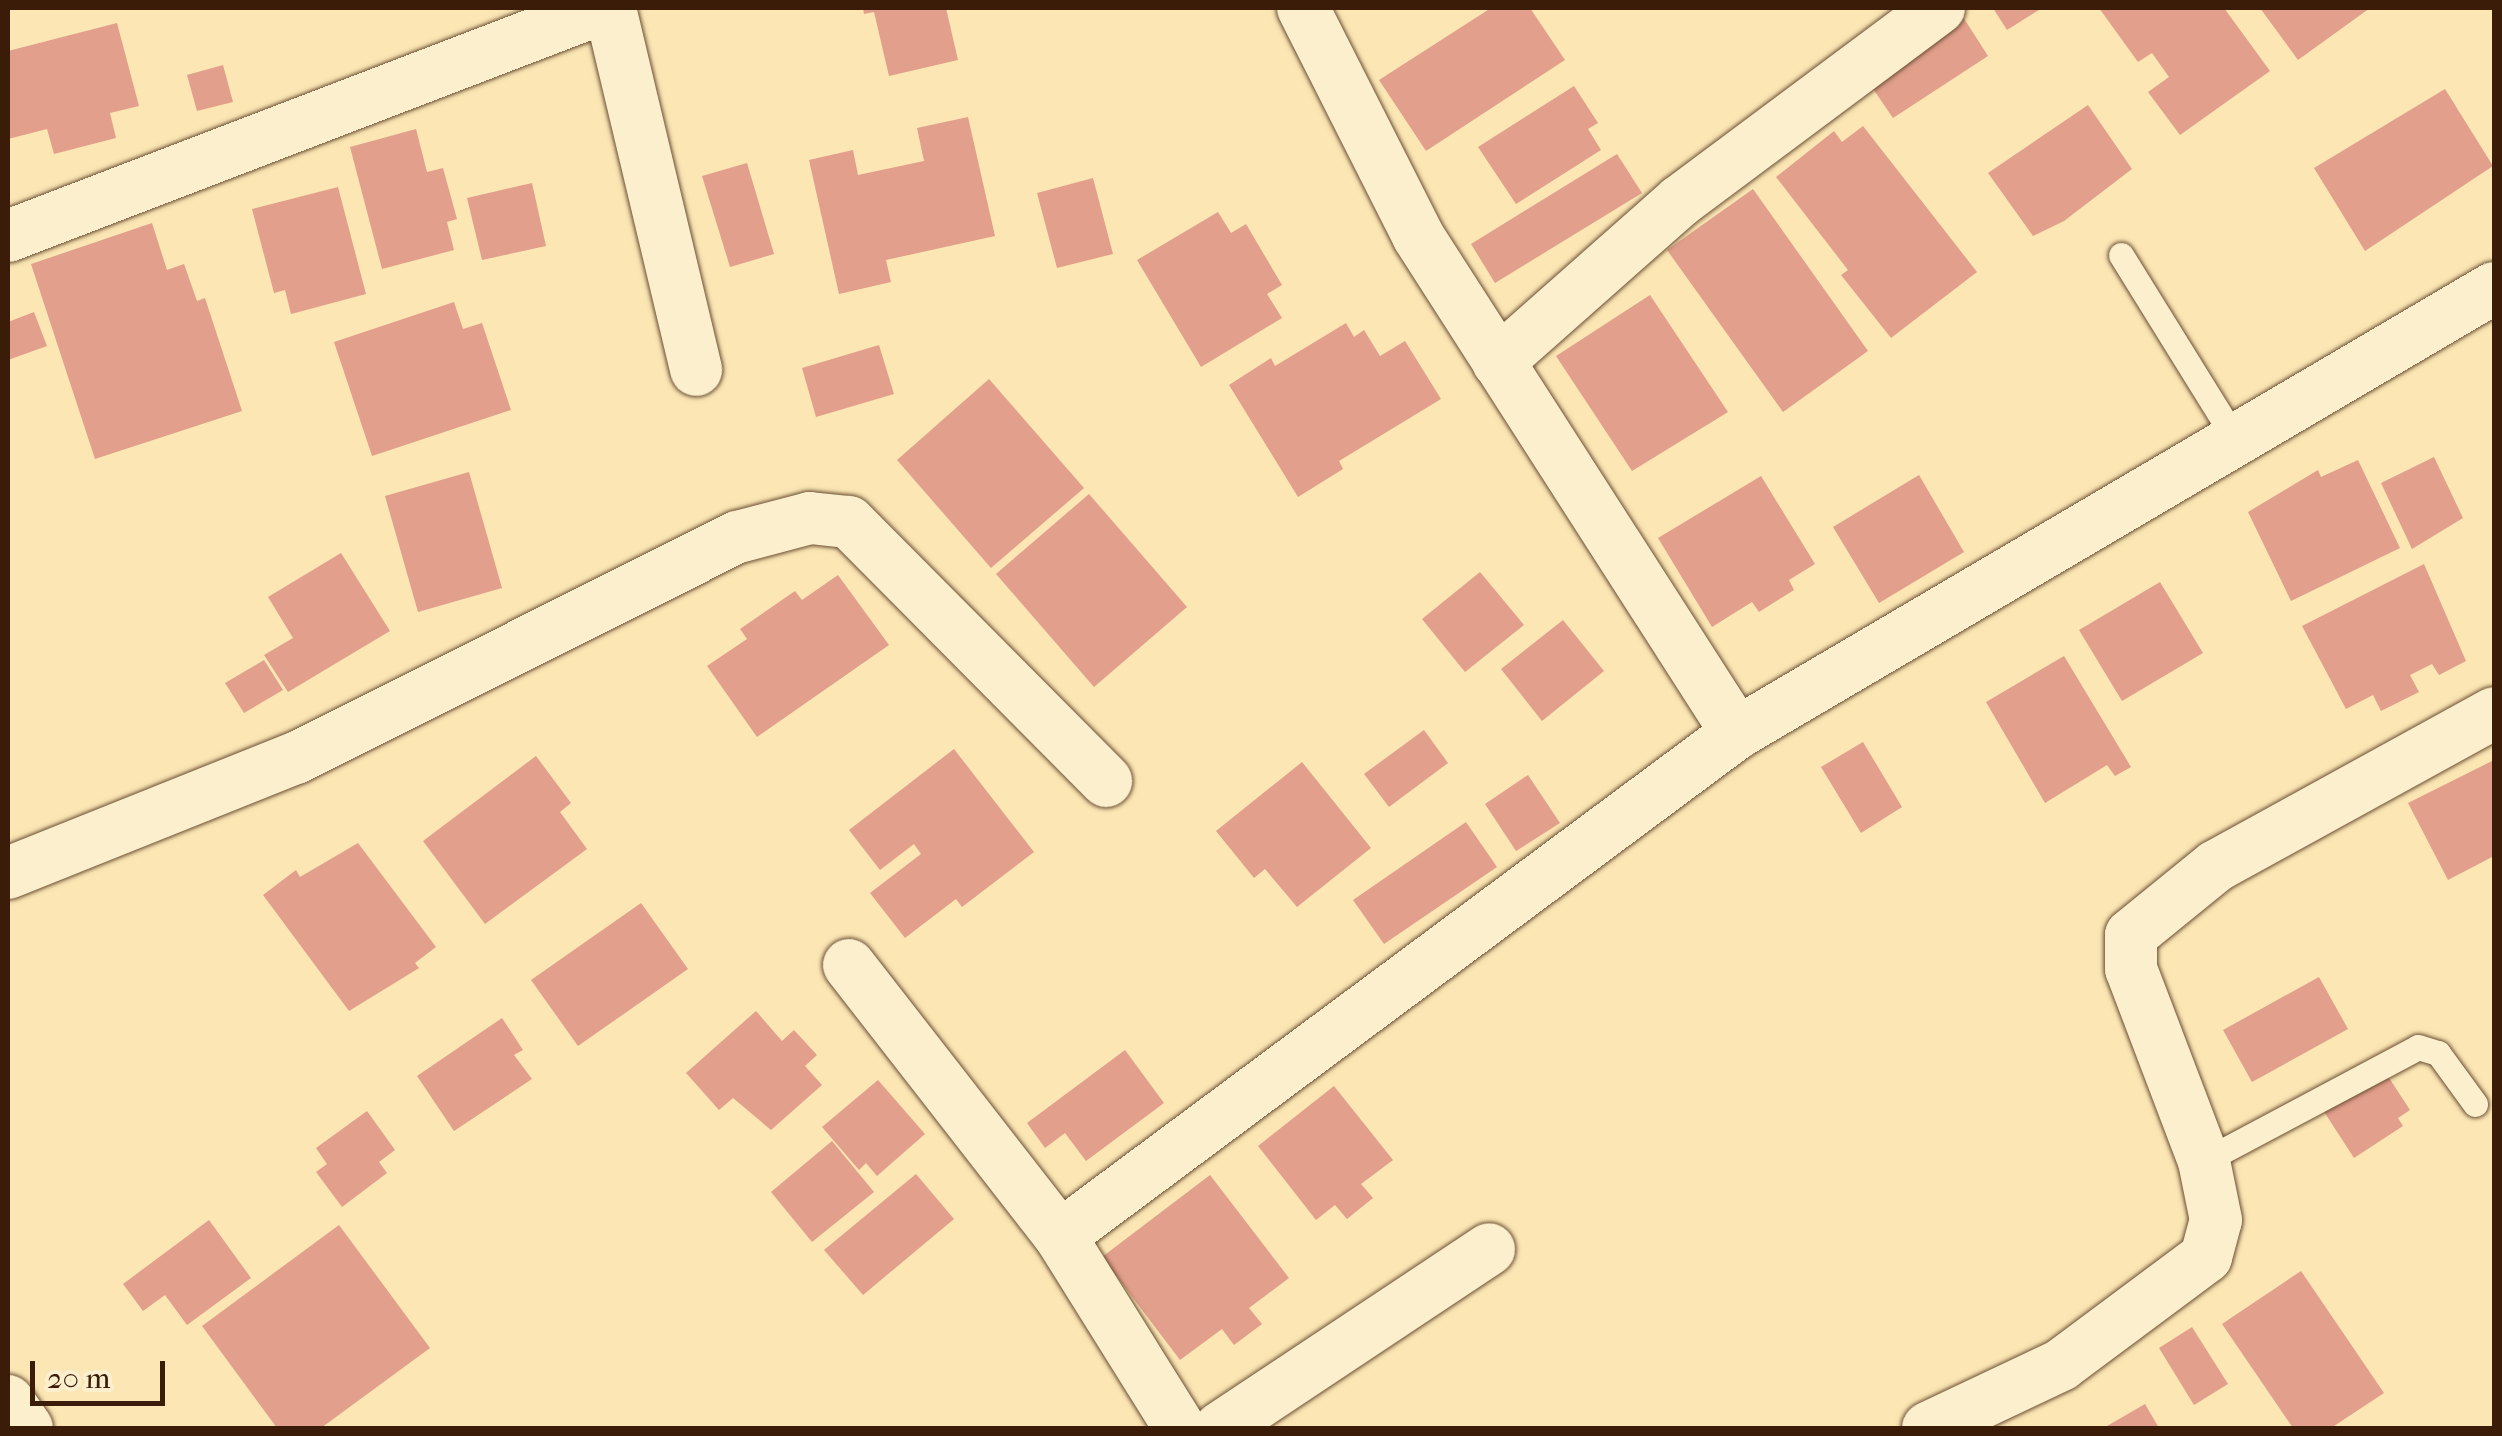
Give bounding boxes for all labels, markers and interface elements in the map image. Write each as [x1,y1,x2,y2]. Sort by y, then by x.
scale bar [35,1341,170,1403]
text: 20 m [47,1361,110,1396]

